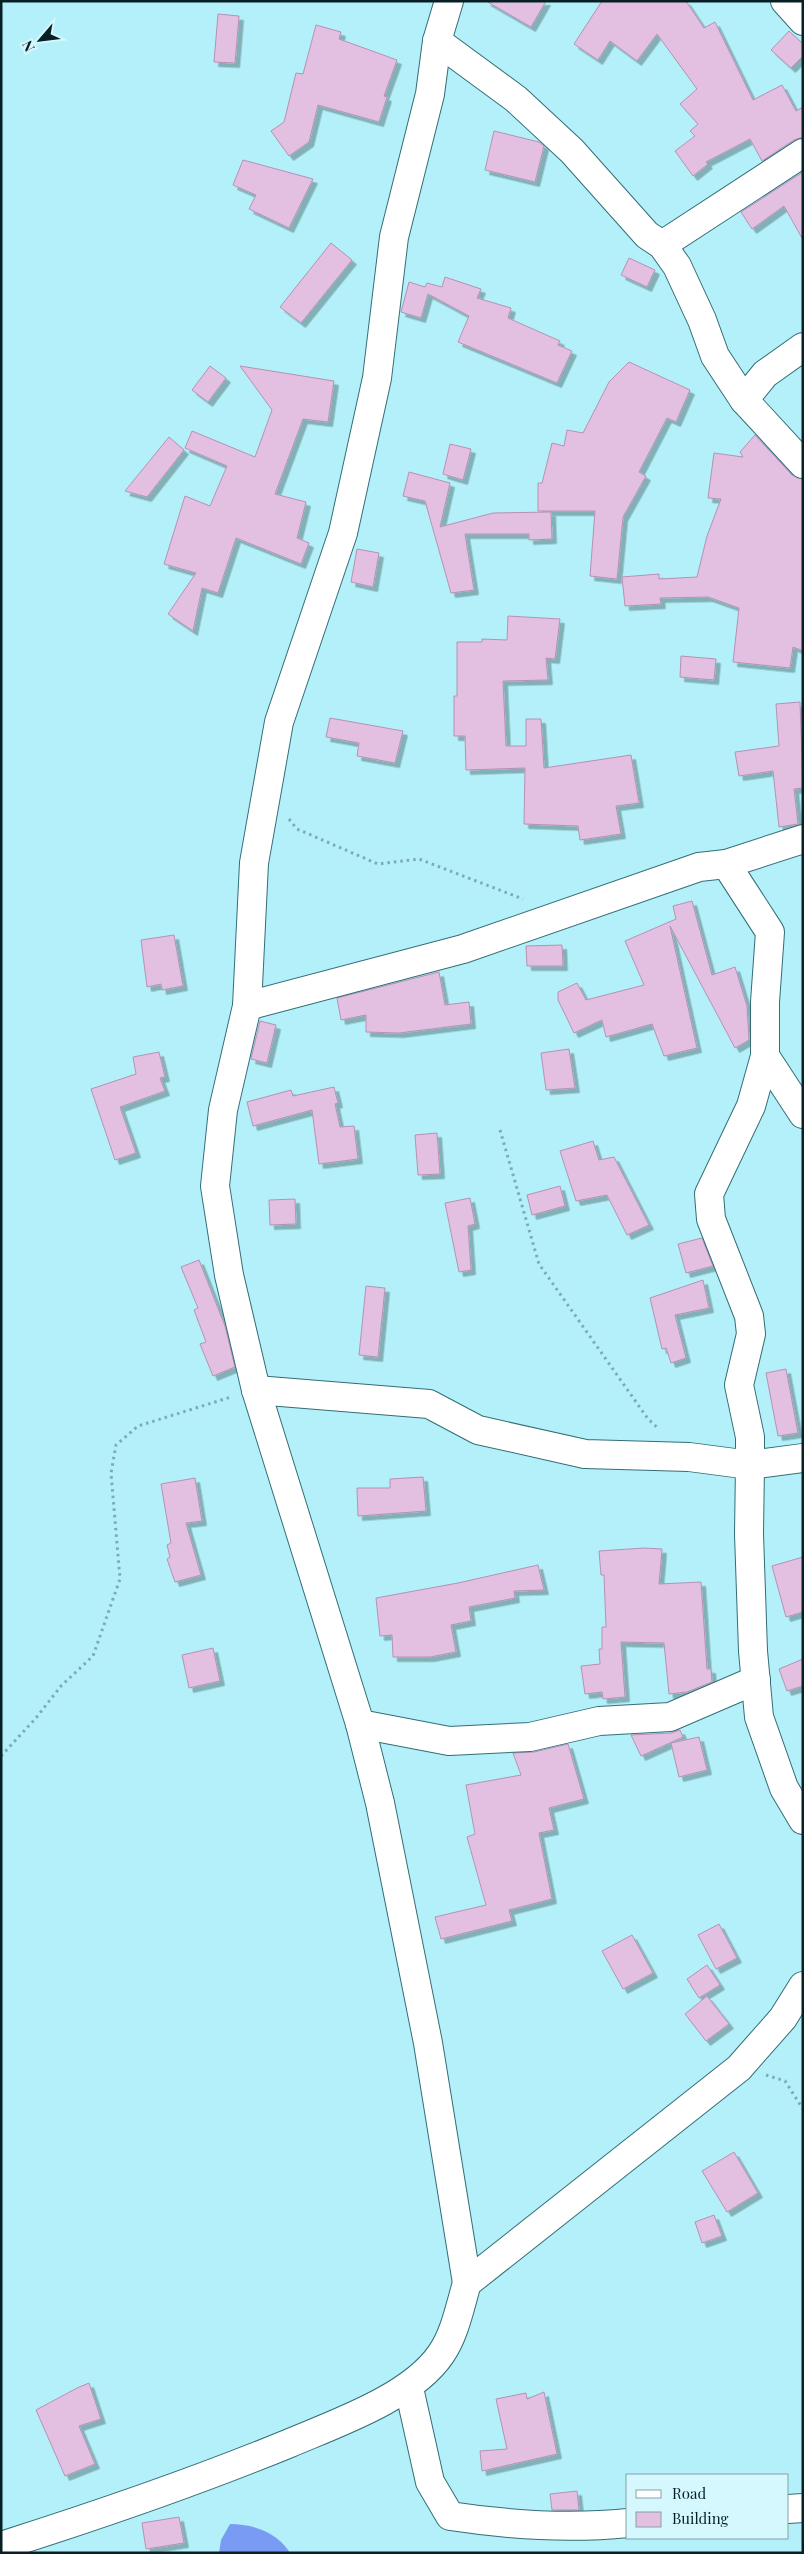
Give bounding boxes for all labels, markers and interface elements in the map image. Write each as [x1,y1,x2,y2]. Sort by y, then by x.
north arrow [15,15,65,65]
text: N [17,37,39,55]
legend [626,2474,789,2539]
text: Road [672,2483,706,2503]
text: Building [672,2508,729,2528]

